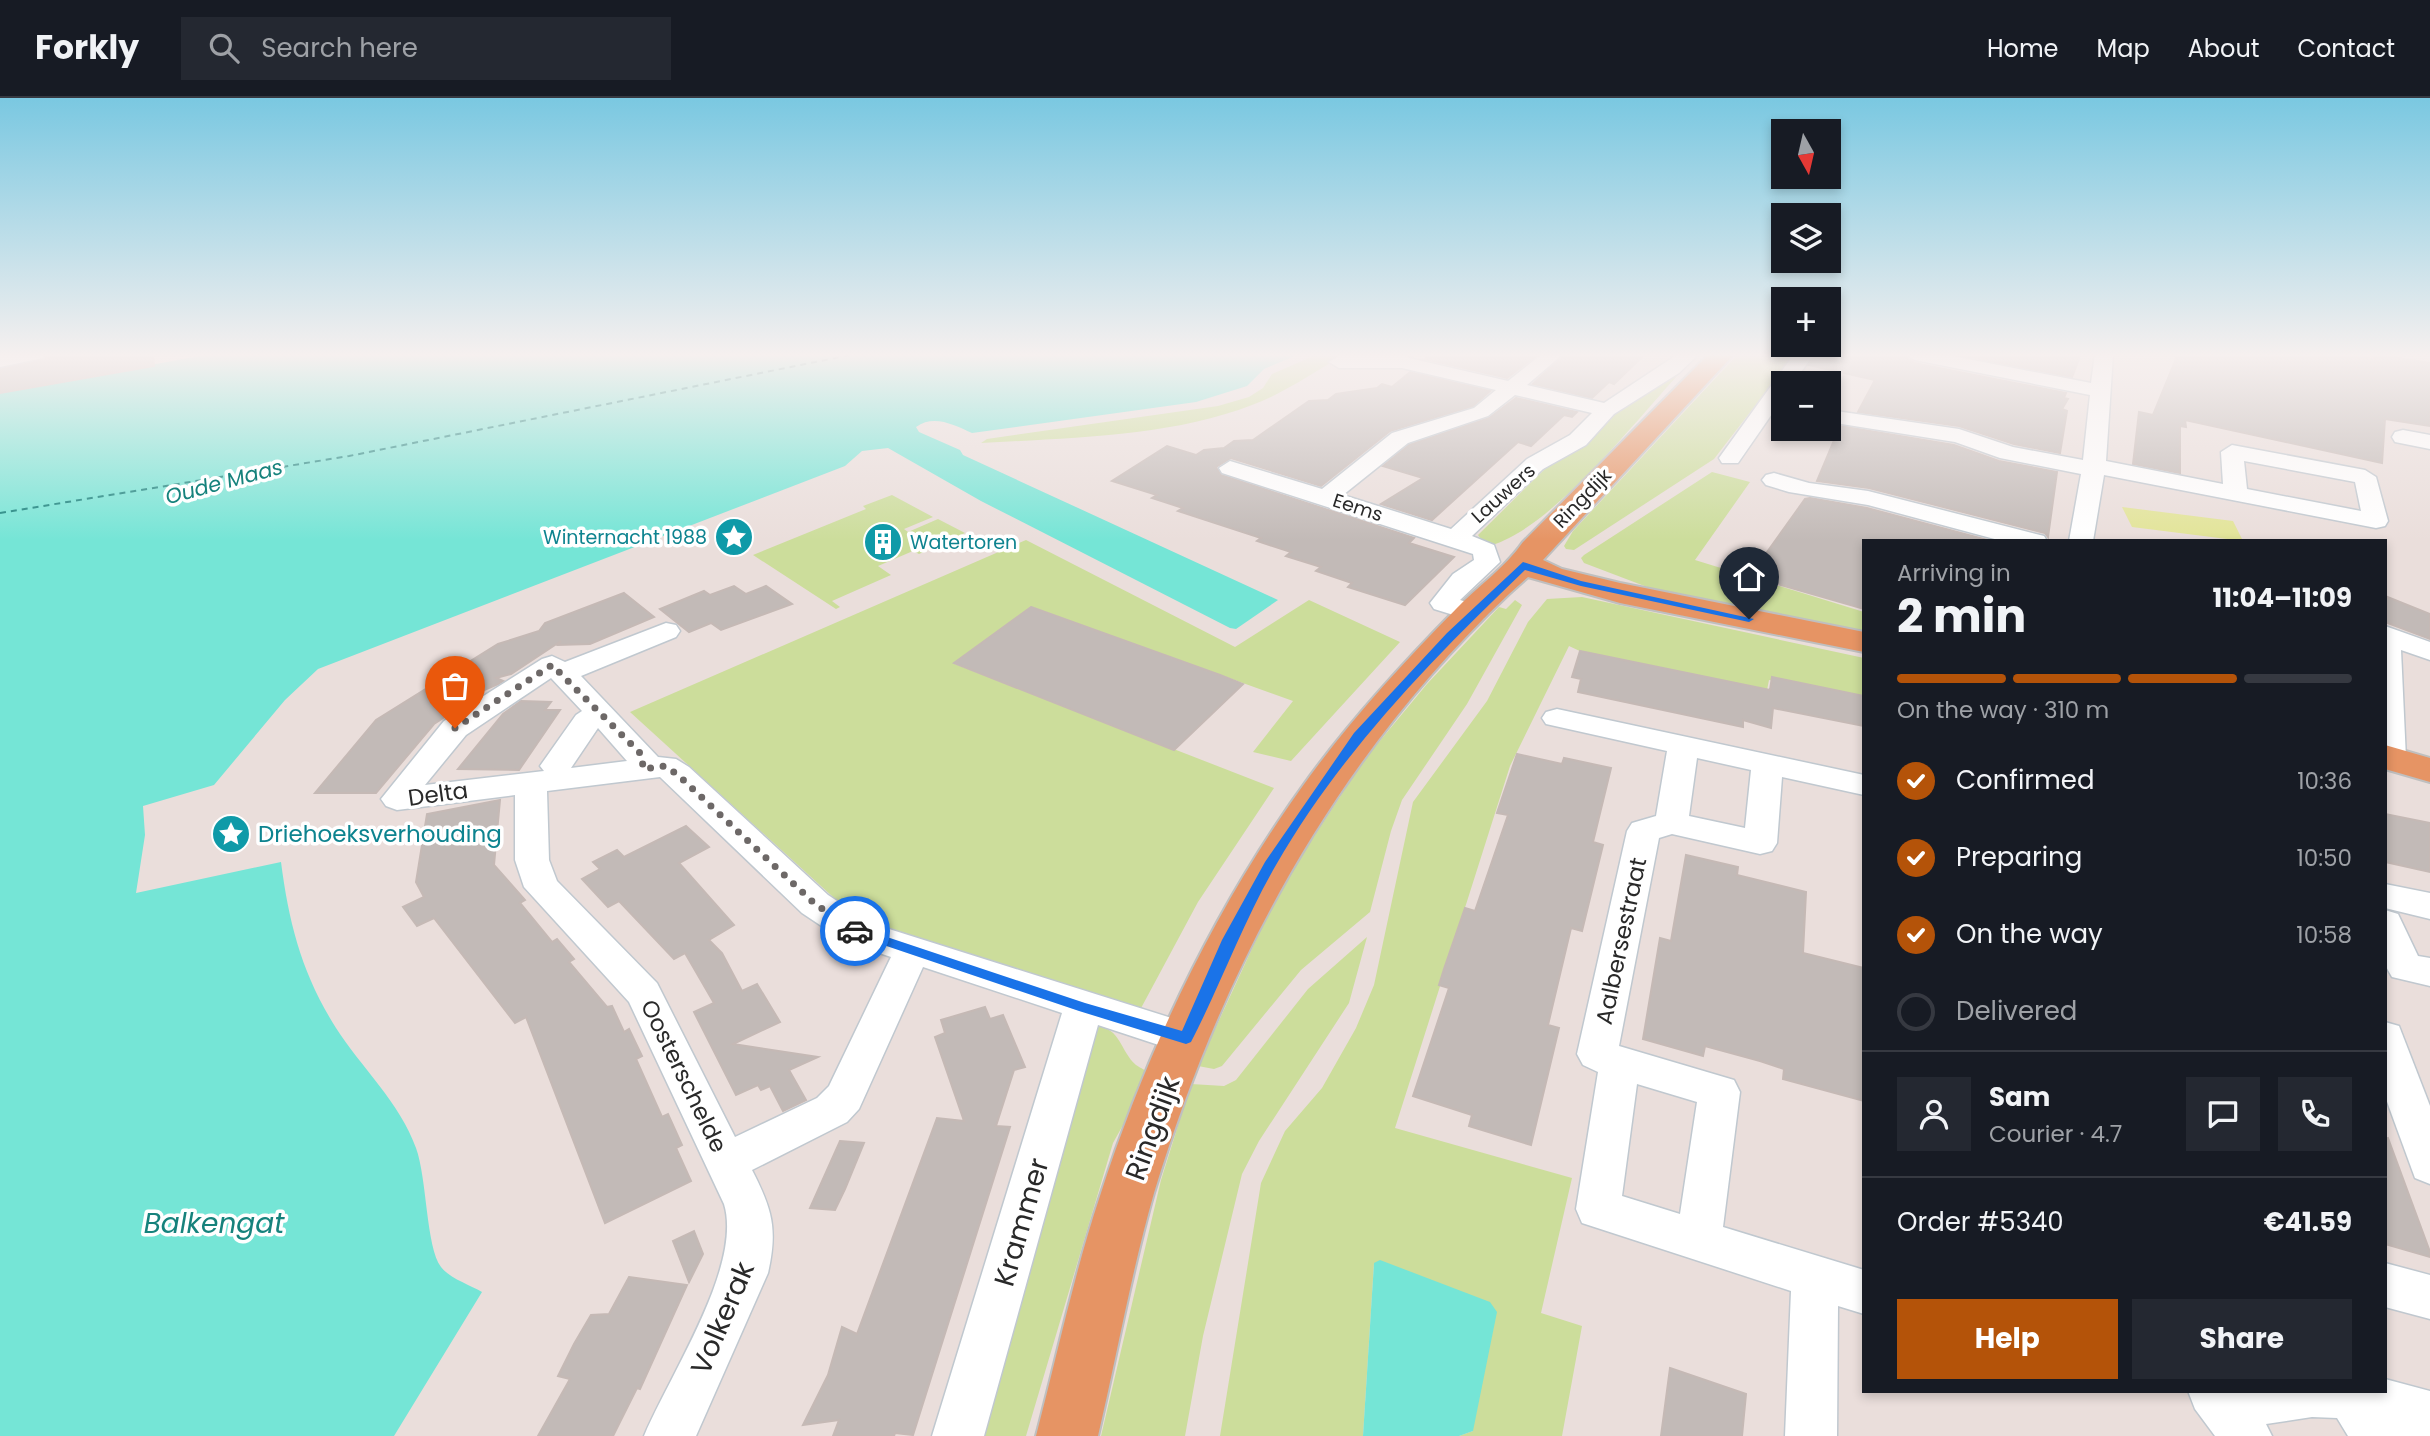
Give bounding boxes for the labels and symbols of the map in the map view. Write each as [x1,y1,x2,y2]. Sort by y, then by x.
north arrow [1771,119,1841,189]
water label: Oude Maas [162,452,286,511]
street label: Lauwers [1465,457,1541,529]
street label: Ringdijk [1547,462,1618,534]
street label: Eems [1329,487,1386,528]
place icon: Winternacht 1988 [713,516,755,558]
building icon: Watertoren [862,521,904,563]
place label: Winternacht 1988 [543,524,707,551]
place label: Watertoren [910,529,1017,556]
pin [1719,547,1779,619]
pin [425,656,485,728]
street label: Delta [406,774,470,814]
place icon: Driehoeksverhouding [210,813,252,855]
place label: Driehoeksverhouding [258,818,502,850]
street label: Aalbersestraat [1588,855,1654,1027]
courier [820,896,890,966]
street label: Oosterschelde [633,994,735,1158]
street label: Ringdijk [1116,1070,1189,1186]
street label: Krammer [985,1153,1058,1291]
water label: Balkengat [144,1204,285,1243]
street label: Volkerak [681,1255,764,1381]

